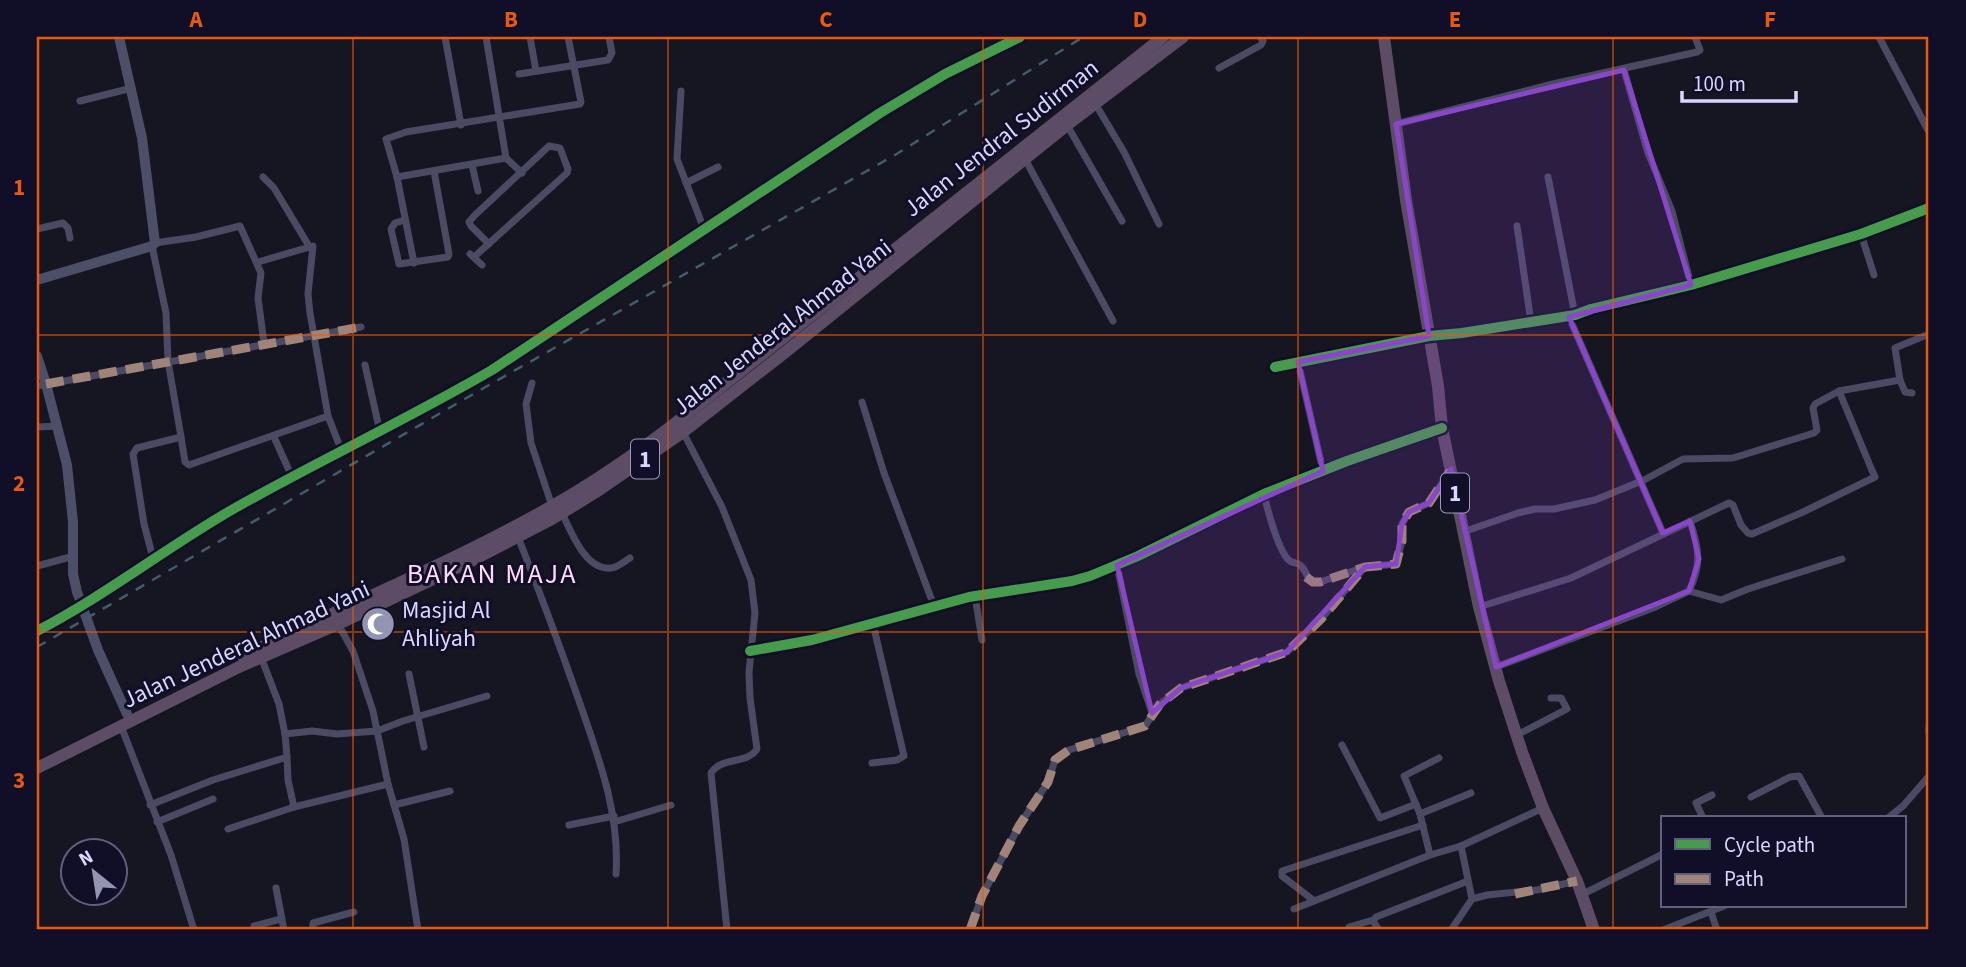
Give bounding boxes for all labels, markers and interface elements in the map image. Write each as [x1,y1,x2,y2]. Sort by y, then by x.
text: A [188,3,203,36]
text: B [504,3,518,36]
text: C [819,3,833,36]
text: D [1133,3,1147,36]
text: E [1449,3,1461,36]
text: F [1764,3,1776,36]
street label: Jalan Jendral Sudirman [896,51,1106,226]
scale bar [1682,60,1796,104]
text: 100 m [1693,69,1746,99]
text: 1 [13,171,25,204]
street label: Jalan Jenderal Ahmad Yani [665,231,899,424]
road number: 1 [631,440,659,478]
text: 2 [13,467,25,500]
road number: 1 [1441,474,1469,512]
district label: BAKAN MAJA [407,554,577,594]
street label: Jalan Jenderal Ahmad Yani [117,572,376,717]
place label: Masjid Al Ahliyah [402,593,491,656]
mosque icon: Masjid Al Ahliyah [359,605,397,643]
text: 3 [13,764,25,797]
legend [1661,816,1906,908]
text: Cycle path [1724,830,1815,860]
north arrow [60,838,130,908]
text: N [74,844,98,873]
text: Path [1724,864,1764,894]

